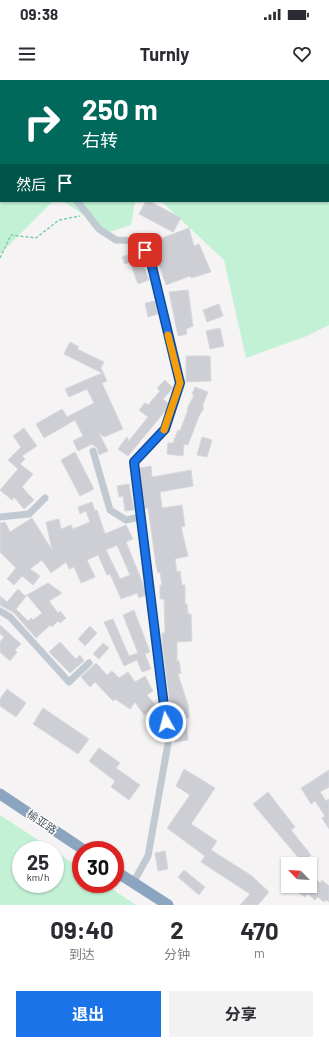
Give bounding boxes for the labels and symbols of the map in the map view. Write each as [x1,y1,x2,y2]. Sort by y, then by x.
pin [128,233,162,267]
position arrow [145,701,187,743]
street label: 榆亚路 [25,807,60,836]
speed limit sign: 30 [72,841,124,893]
north arrow [281,857,317,893]

